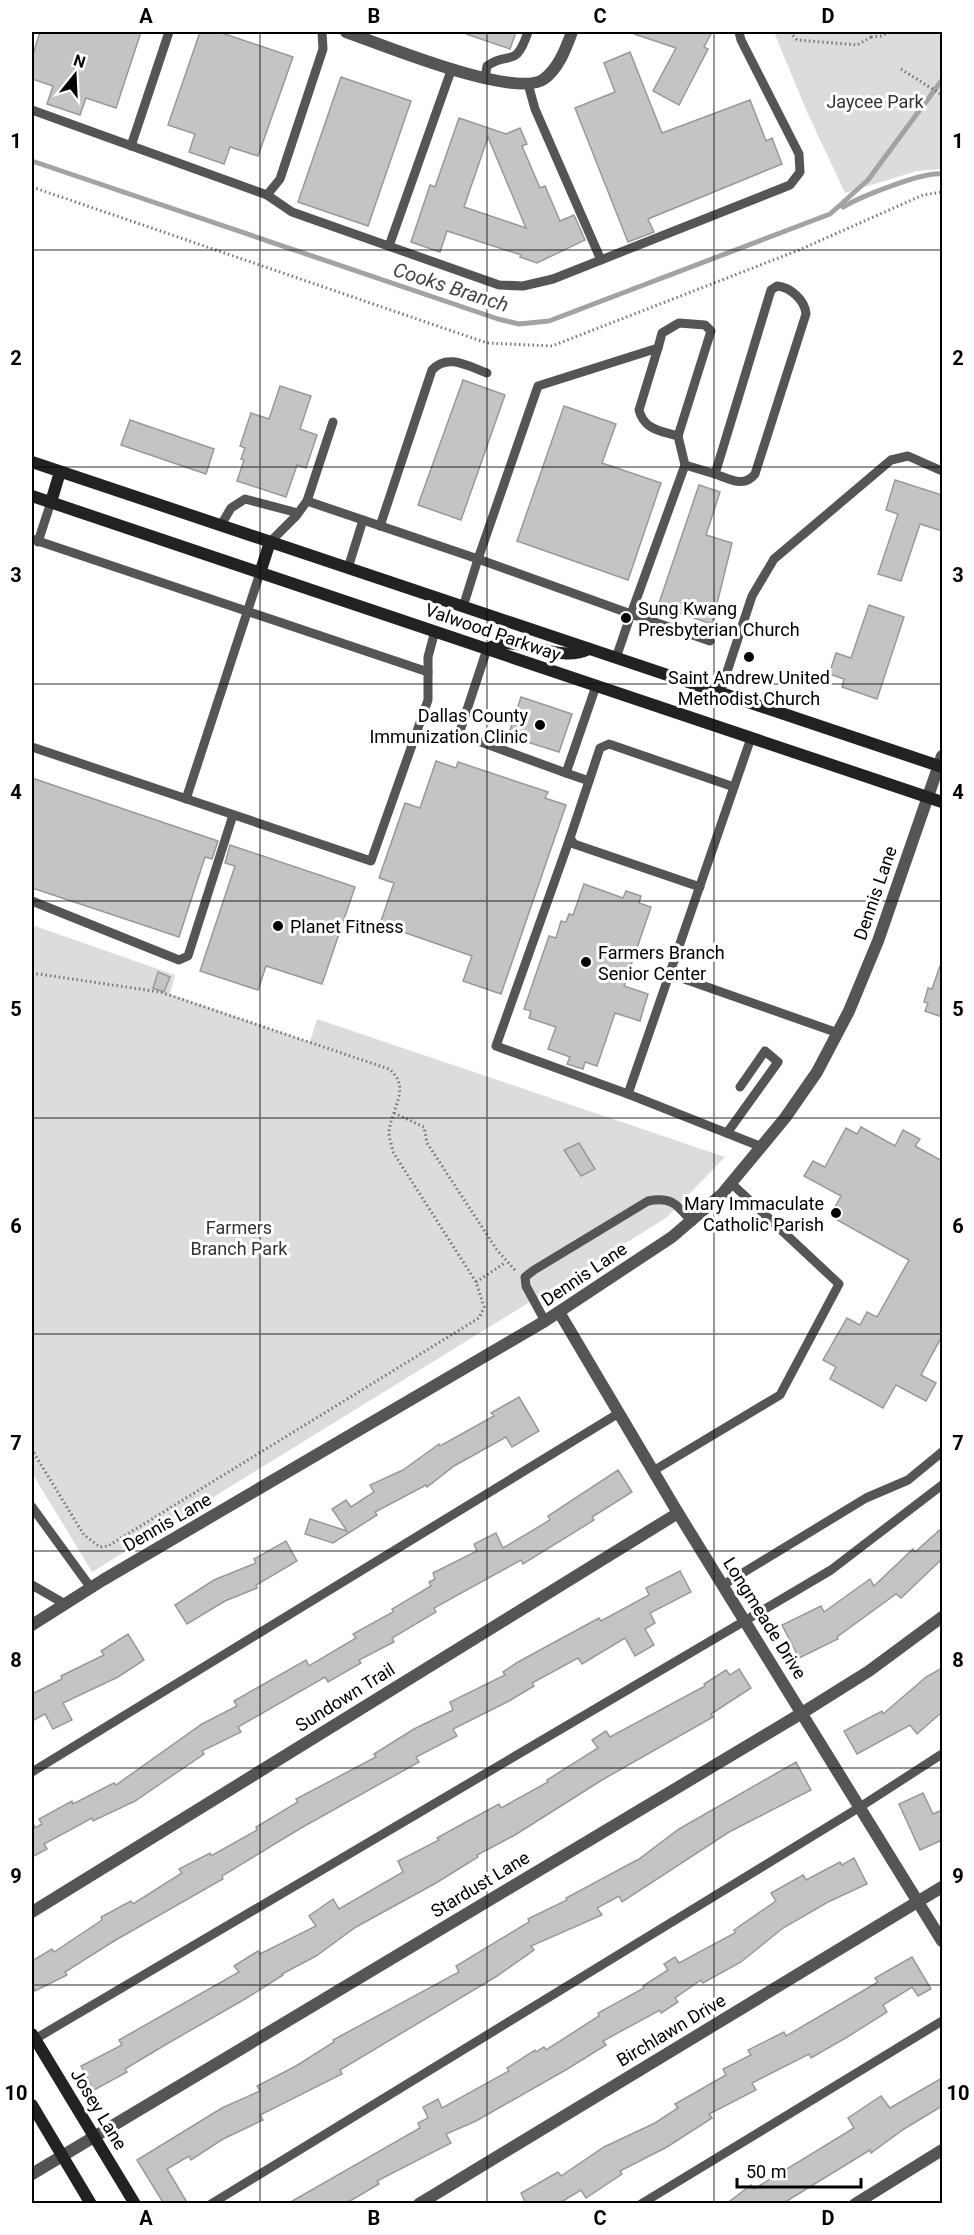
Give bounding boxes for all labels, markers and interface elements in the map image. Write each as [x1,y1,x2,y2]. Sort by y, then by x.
text: A [139,4,153,28]
text: B [368,4,380,28]
text: C [593,4,607,28]
text: D [822,4,835,28]
north arrow [45,45,105,105]
text: N [71,50,88,72]
park label: Jaycee Park [826,91,924,112]
text: 1 [10,129,22,153]
text: 1 [952,129,964,153]
water label: Cooks Branch [390,257,512,317]
text: 2 [10,346,22,370]
text: 2 [952,346,964,370]
text: 3 [10,563,22,587]
text: 3 [952,563,964,587]
place label: Sung Kwang Presbyterian Church [638,598,800,640]
street label: Valwood Parkway [423,599,564,665]
marker: Sung Kwang Presbyterian Church [619,611,633,625]
marker: Saint Andrew United Methodist Church [742,650,756,664]
place label: Saint Andrew United Methodist Church [668,667,830,709]
place label: Dallas County Immunization Clinic [369,705,528,747]
marker: Dallas County Immunization Clinic [533,718,547,732]
text: 4 [10,780,22,804]
text: 4 [952,780,964,804]
street label: Dennis Lane [849,843,901,943]
place label: Planet Fitness [290,916,404,937]
marker: Planet Fitness [271,919,285,933]
place label: Farmers Branch Senior Center [598,942,725,984]
marker: Farmers Branch Senior Center [579,955,593,969]
text: 5 [10,997,22,1021]
text: 5 [952,997,964,1021]
place label: Mary Immaculate Catholic Parish [684,1193,824,1235]
marker: Mary Immaculate Catholic Parish [829,1206,843,1220]
text: 6 [10,1214,22,1238]
text: 6 [952,1214,964,1238]
park label: Farmers Branch Park [191,1217,288,1259]
street label: Dennis Lane [537,1238,631,1310]
text: 7 [10,1431,22,1455]
text: 7 [952,1431,964,1455]
street label: Dennis Lane [119,1488,215,1556]
street label: Longmeade Drive [719,1553,811,1683]
text: 8 [10,1648,22,1672]
text: 8 [952,1648,964,1672]
street label: Sundown Trail [292,1658,398,1736]
street label: Stardust Lane [427,1846,533,1922]
text: 9 [10,1864,22,1888]
text: 9 [952,1864,964,1888]
street label: Birchlawn Drive [613,1989,729,2071]
street label: Josey Lane [67,2065,131,2153]
text: 10 [5,2081,27,2105]
text: 10 [947,2081,969,2105]
scale bar [737,2151,862,2189]
text: 50 m [746,2161,786,2182]
text: A [139,2206,153,2230]
text: B [368,2206,380,2230]
text: C [593,2206,607,2230]
text: D [822,2206,835,2230]

